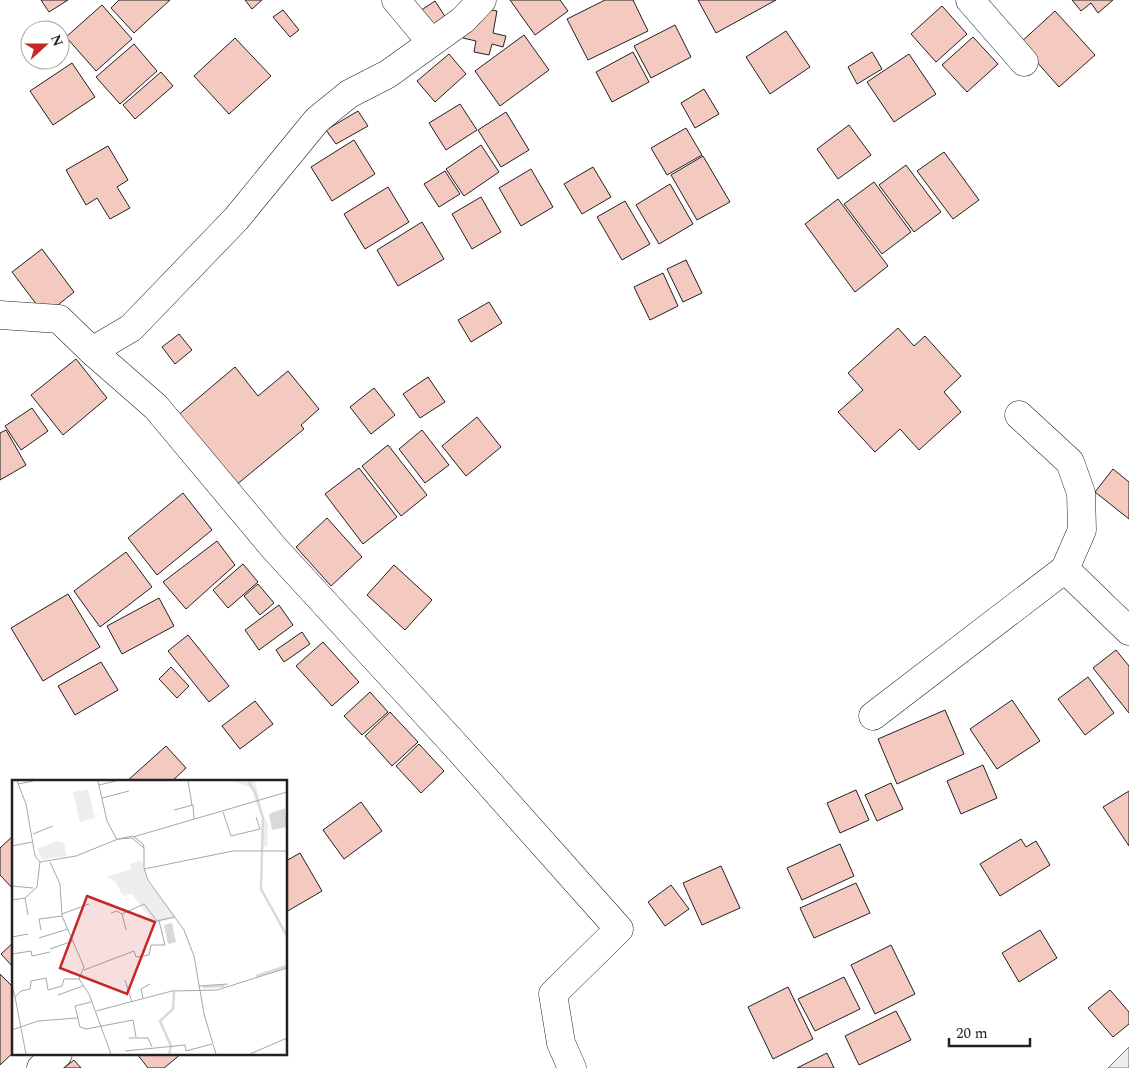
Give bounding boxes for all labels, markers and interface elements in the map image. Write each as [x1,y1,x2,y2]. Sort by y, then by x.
north arrow [20,20,70,70]
text: N [45,31,69,50]
inset map [12,780,288,1056]
scale bar [949,1016,1030,1048]
text: 20 m [956,1022,988,1045]

